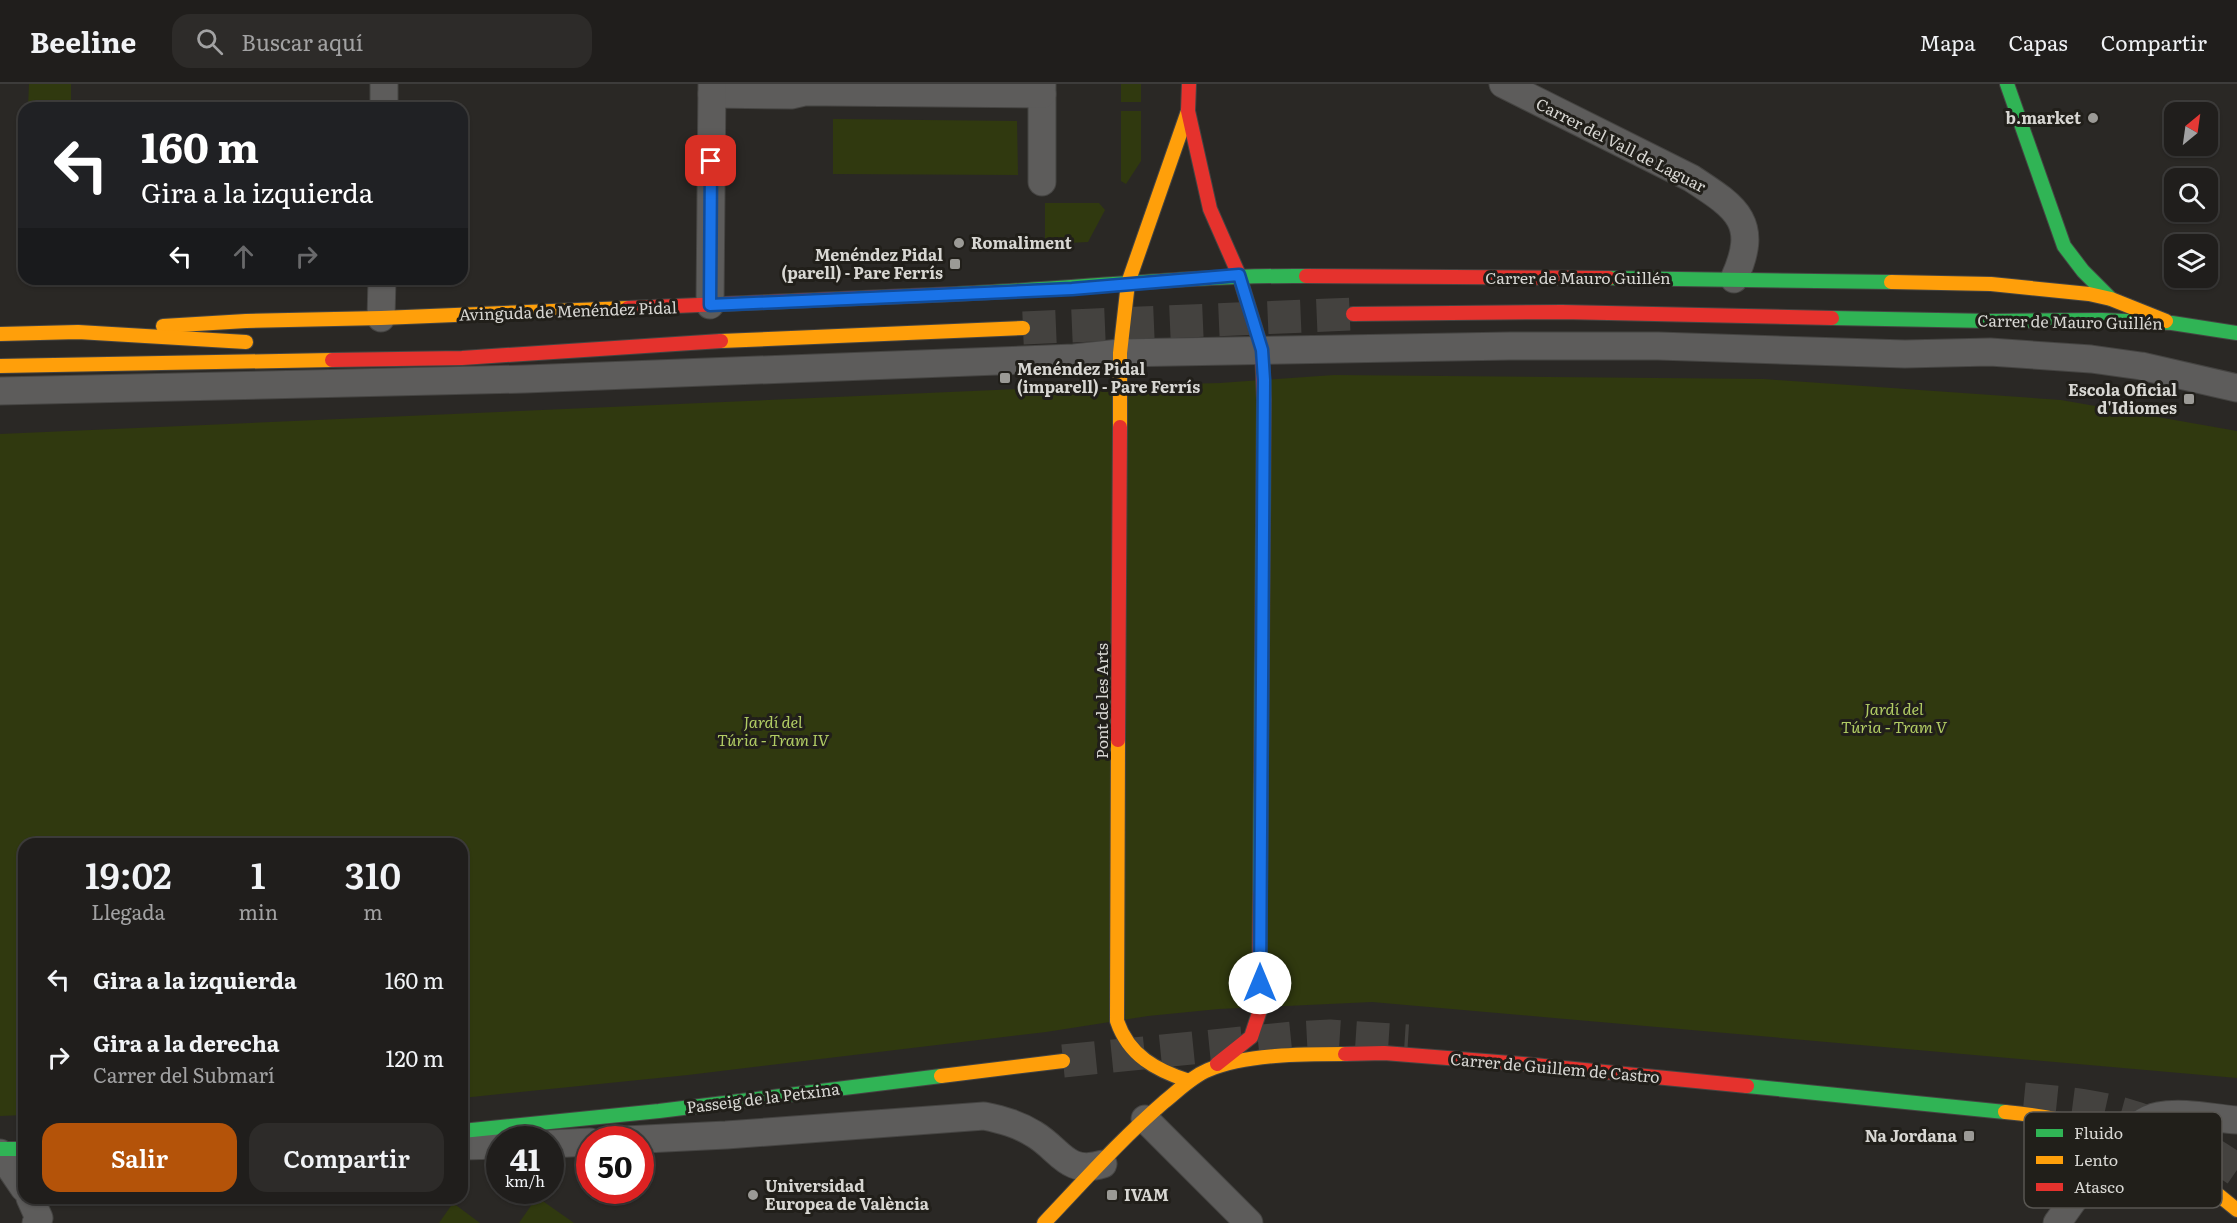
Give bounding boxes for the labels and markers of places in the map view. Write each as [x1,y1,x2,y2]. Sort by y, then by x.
place label: b.market [2006,105,2081,129]
marker: b.market [2086,111,2100,125]
pin [685,135,736,186]
place label: Romaliment [971,230,1072,254]
marker: Romaliment [952,236,966,250]
place label: Menéndez Pidal (parell) - Pare Ferrís [782,242,943,284]
marker: Menéndez Pidal (parell) - Pare Ferrís [948,257,962,271]
place label: Menéndez Pidal (imparell) - Pare Ferrís [1017,356,1200,398]
marker: Menéndez Pidal (imparell) - Pare Ferrís [998,371,1012,385]
place label: Escola Oficial d'Idiomes [2068,377,2177,419]
marker: Escola Oficial d'Idiomes [2182,392,2196,406]
place label: Na Jordana [1865,1123,1958,1147]
marker: Na Jordana [1962,1129,1976,1143]
place label: Universidad Europea de València [765,1173,930,1215]
place label: IVAM [1124,1182,1169,1206]
marker: Universidad Europea de València [746,1188,760,1202]
marker: IVAM [1105,1188,1119,1202]

